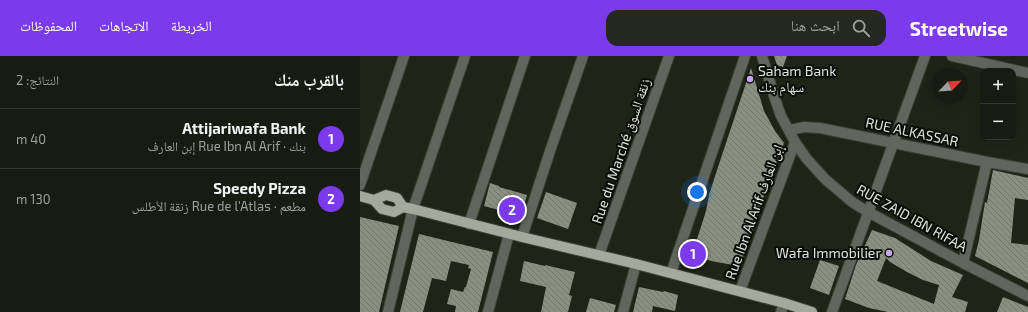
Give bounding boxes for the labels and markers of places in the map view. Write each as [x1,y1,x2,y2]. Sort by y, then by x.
place label: Saham Bank سهام بنك [758,62,836,97]
marker: Saham Bank سهام بنك [745,74,755,84]
pin: 2 [499,195,525,225]
pin: 1 [680,239,706,269]
place label: Wafa Immobilier [776,244,881,261]
marker: Wafa Immobilier [884,248,894,258]

